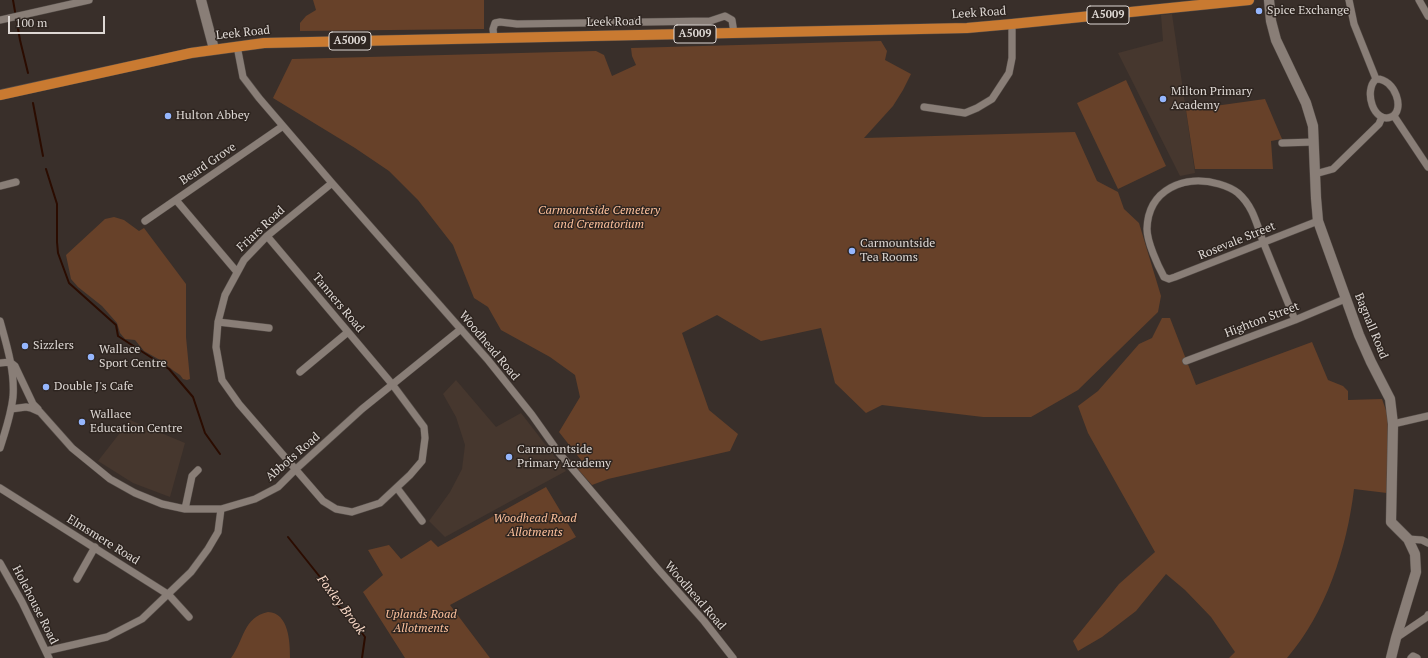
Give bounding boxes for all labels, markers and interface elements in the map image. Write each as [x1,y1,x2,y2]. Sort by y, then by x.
street label: Leek Road [951,4,1007,22]
place label: Spice Exchange [1267,4,1349,18]
road number: A5009 [1087,6,1129,24]
marker: Spice Exchange [1254,6,1264,16]
scale bar [10,8,107,34]
street label: Leek Road [587,14,641,30]
text: 100 m [15,15,47,30]
street label: Leek Road [215,23,271,43]
road number: A5009 [674,25,716,43]
road number: A5009 [329,32,371,50]
place label: Milton Primary Academy [1171,85,1252,113]
marker: Milton Primary Academy [1158,94,1168,104]
place label: Hulton Abbey [176,109,250,123]
marker: Hulton Abbey [163,111,173,121]
street label: Beard Grove [177,140,239,188]
street label: Friars Road [234,203,288,255]
park label: Carmountside Cemetery and Crematorium [538,204,660,232]
street label: Rosevale Street [1196,219,1278,263]
place label: Carmountside Tea Rooms [860,237,935,265]
marker: Carmountside Tea Rooms [847,246,857,256]
street label: Tanners Road [309,270,367,336]
street label: Bagnall Road [1351,291,1391,361]
street label: Highton Street [1223,299,1301,341]
street label: Woodhead Road [456,308,522,384]
place label: Sizzlers [33,339,74,353]
marker: Sizzlers [20,341,30,351]
place label: Wallace Sport Centre [99,343,167,371]
marker: Wallace Sport Centre [86,352,96,362]
place label: Double J's Cafe [54,380,133,394]
marker: Double J's Cafe [41,382,51,392]
place label: Wallace Education Centre [90,408,183,436]
marker: Wallace Education Centre [77,417,87,427]
street label: Abbots Road [263,430,323,484]
place label: Carmountside Primary Academy [517,443,611,471]
marker: Carmountside Primary Academy [504,452,514,462]
street label: Elmsmere Road [64,512,142,568]
park label: Woodhead Road Allotments [493,512,577,540]
street label: Woodhead Road [661,559,729,633]
street label: Holehouse Road [9,563,61,647]
water label: Foxley Brook [314,572,368,638]
park label: Uplands Road Allotments [385,608,457,636]

